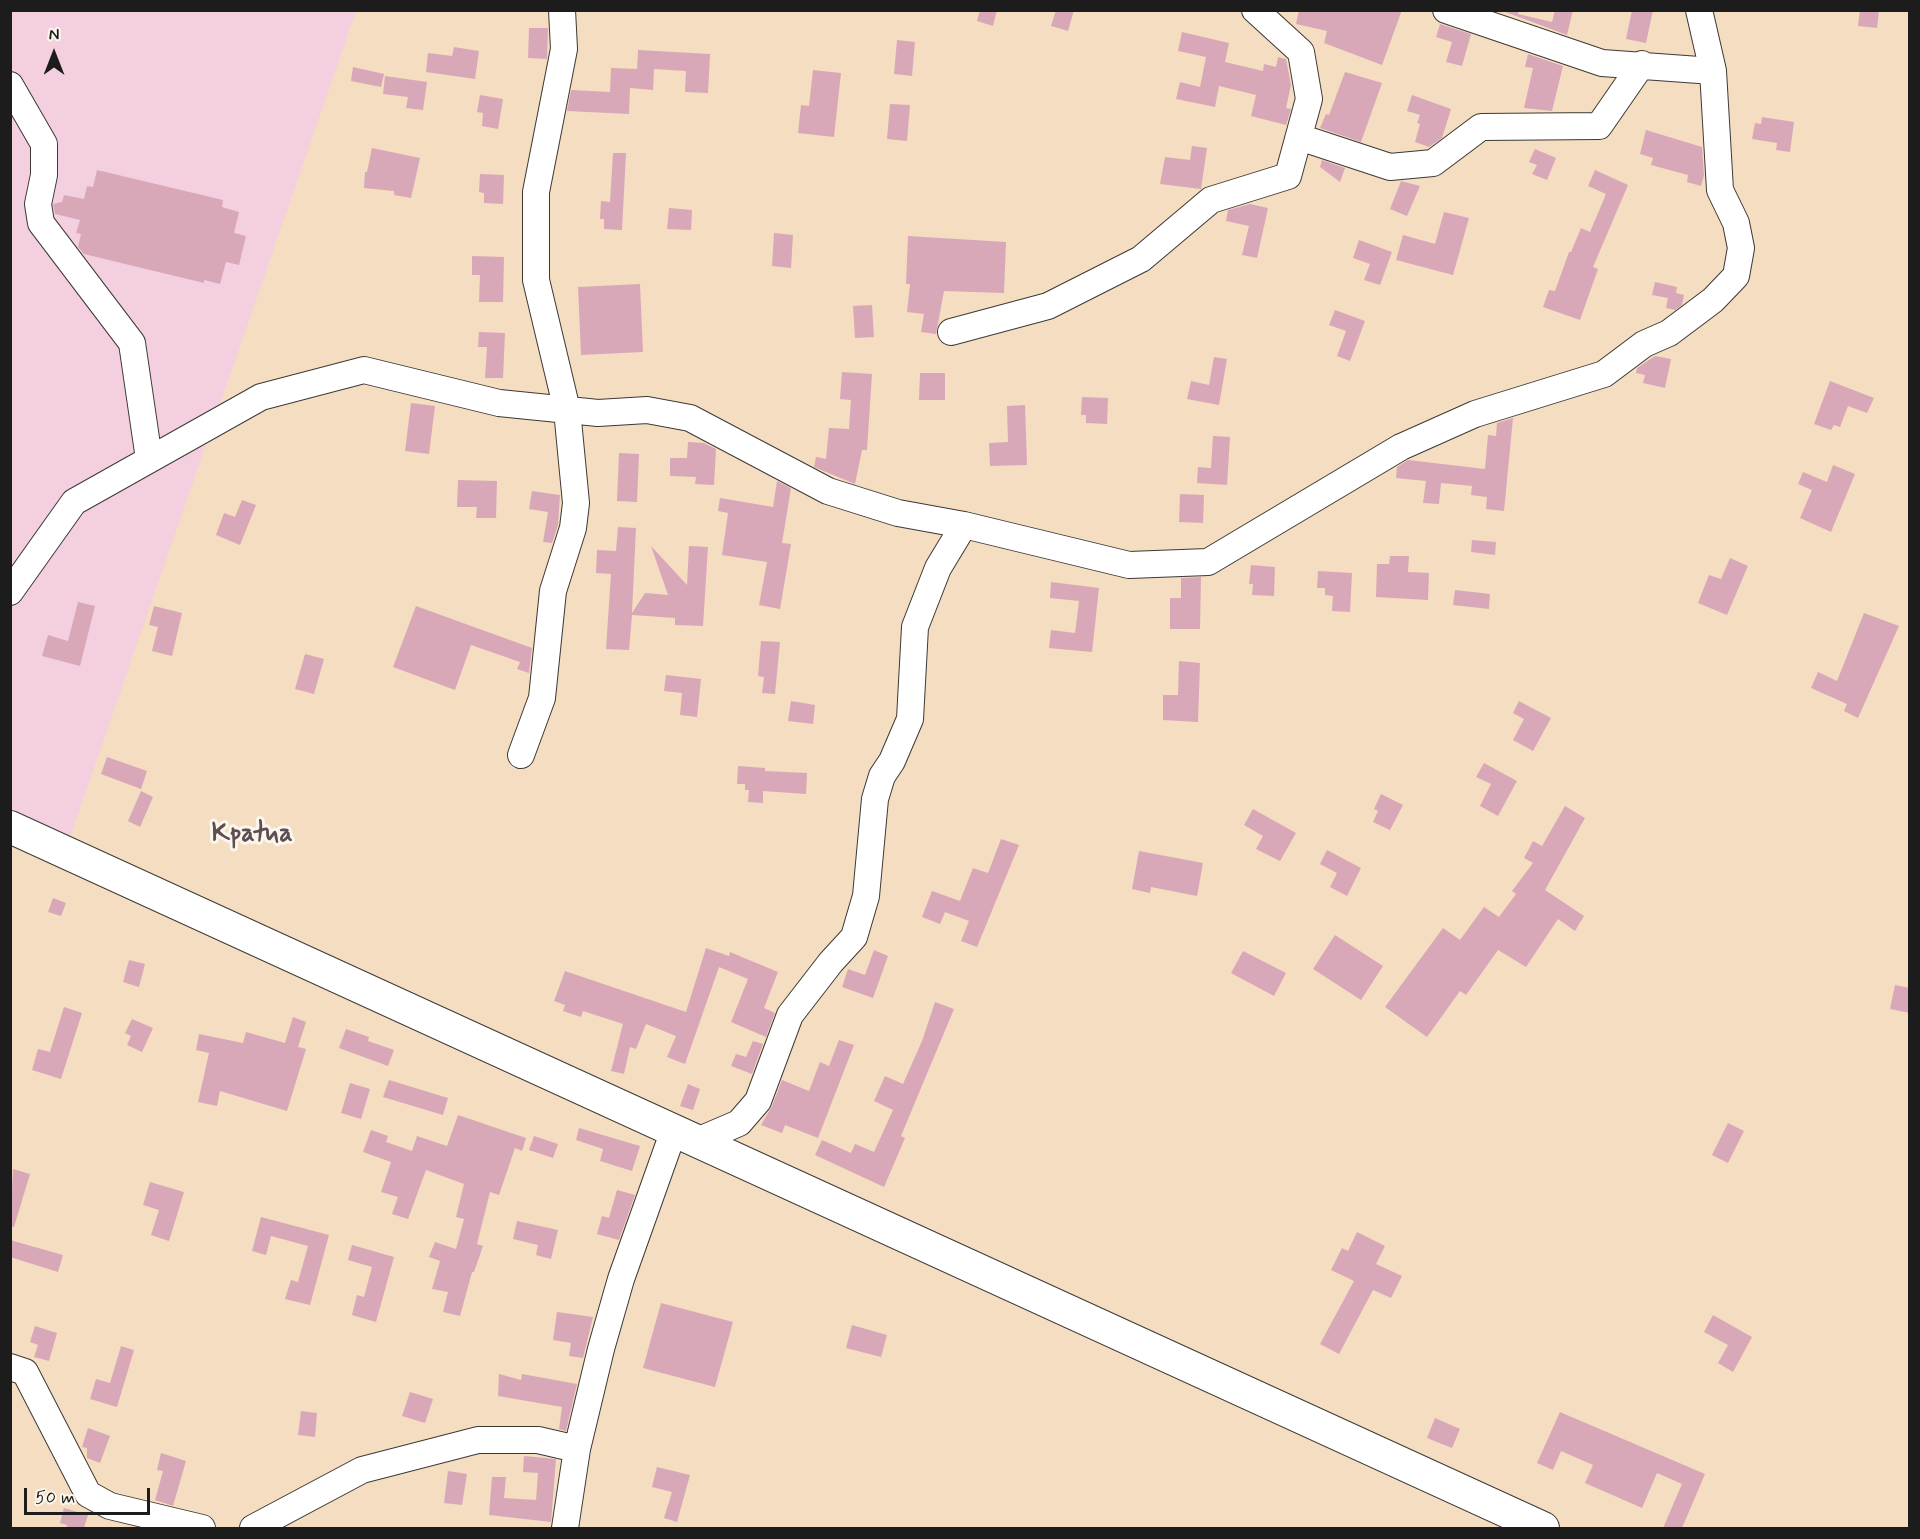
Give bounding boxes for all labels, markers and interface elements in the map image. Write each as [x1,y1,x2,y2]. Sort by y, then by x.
north arrow [24,24,84,84]
text: N [49,25,59,46]
district label: Kpatua [212,820,292,852]
scale bar [27,1476,153,1514]
text: 50 m [35,1486,75,1510]

